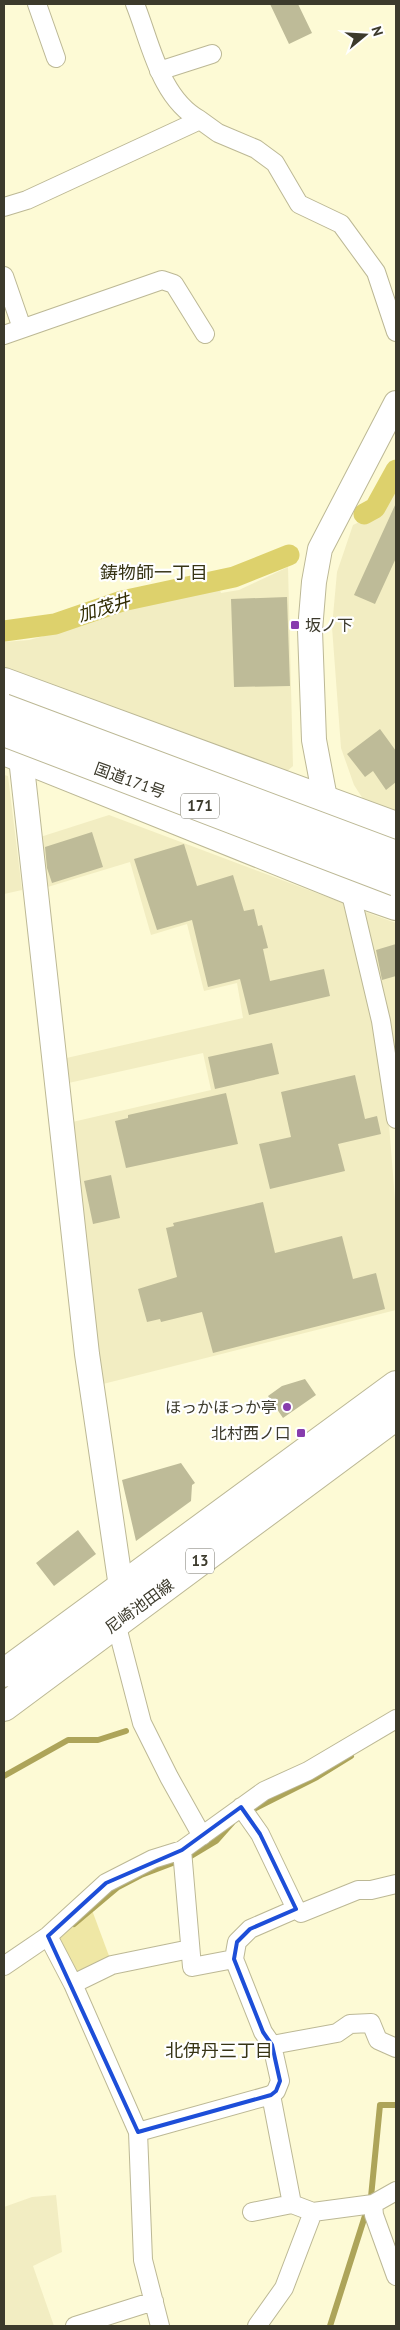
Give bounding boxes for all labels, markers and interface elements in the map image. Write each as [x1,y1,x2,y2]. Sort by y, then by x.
north arrow [340,10,390,60]
text: N [367,24,387,38]
district label: 鋳物師一丁目 [100,561,208,584]
water label: 加茂井 [75,588,135,626]
place label: 坂ノ下 [305,615,353,635]
marker: 坂ノ下 [289,619,301,631]
street label: 国道171号 [92,758,168,802]
road number: 171 [181,794,219,818]
place label: ほっかほっか亭 [165,1397,277,1417]
marker: ほっかほっか亭 [281,1401,293,1413]
place label: 北村西ノ口 [211,1423,291,1443]
marker: 北村西ノ口 [295,1427,307,1439]
road number: 13 [186,1548,214,1574]
street label: 尼崎池田線 [101,1574,177,1638]
district label: 北伊丹三丁目 [165,2039,273,2062]

